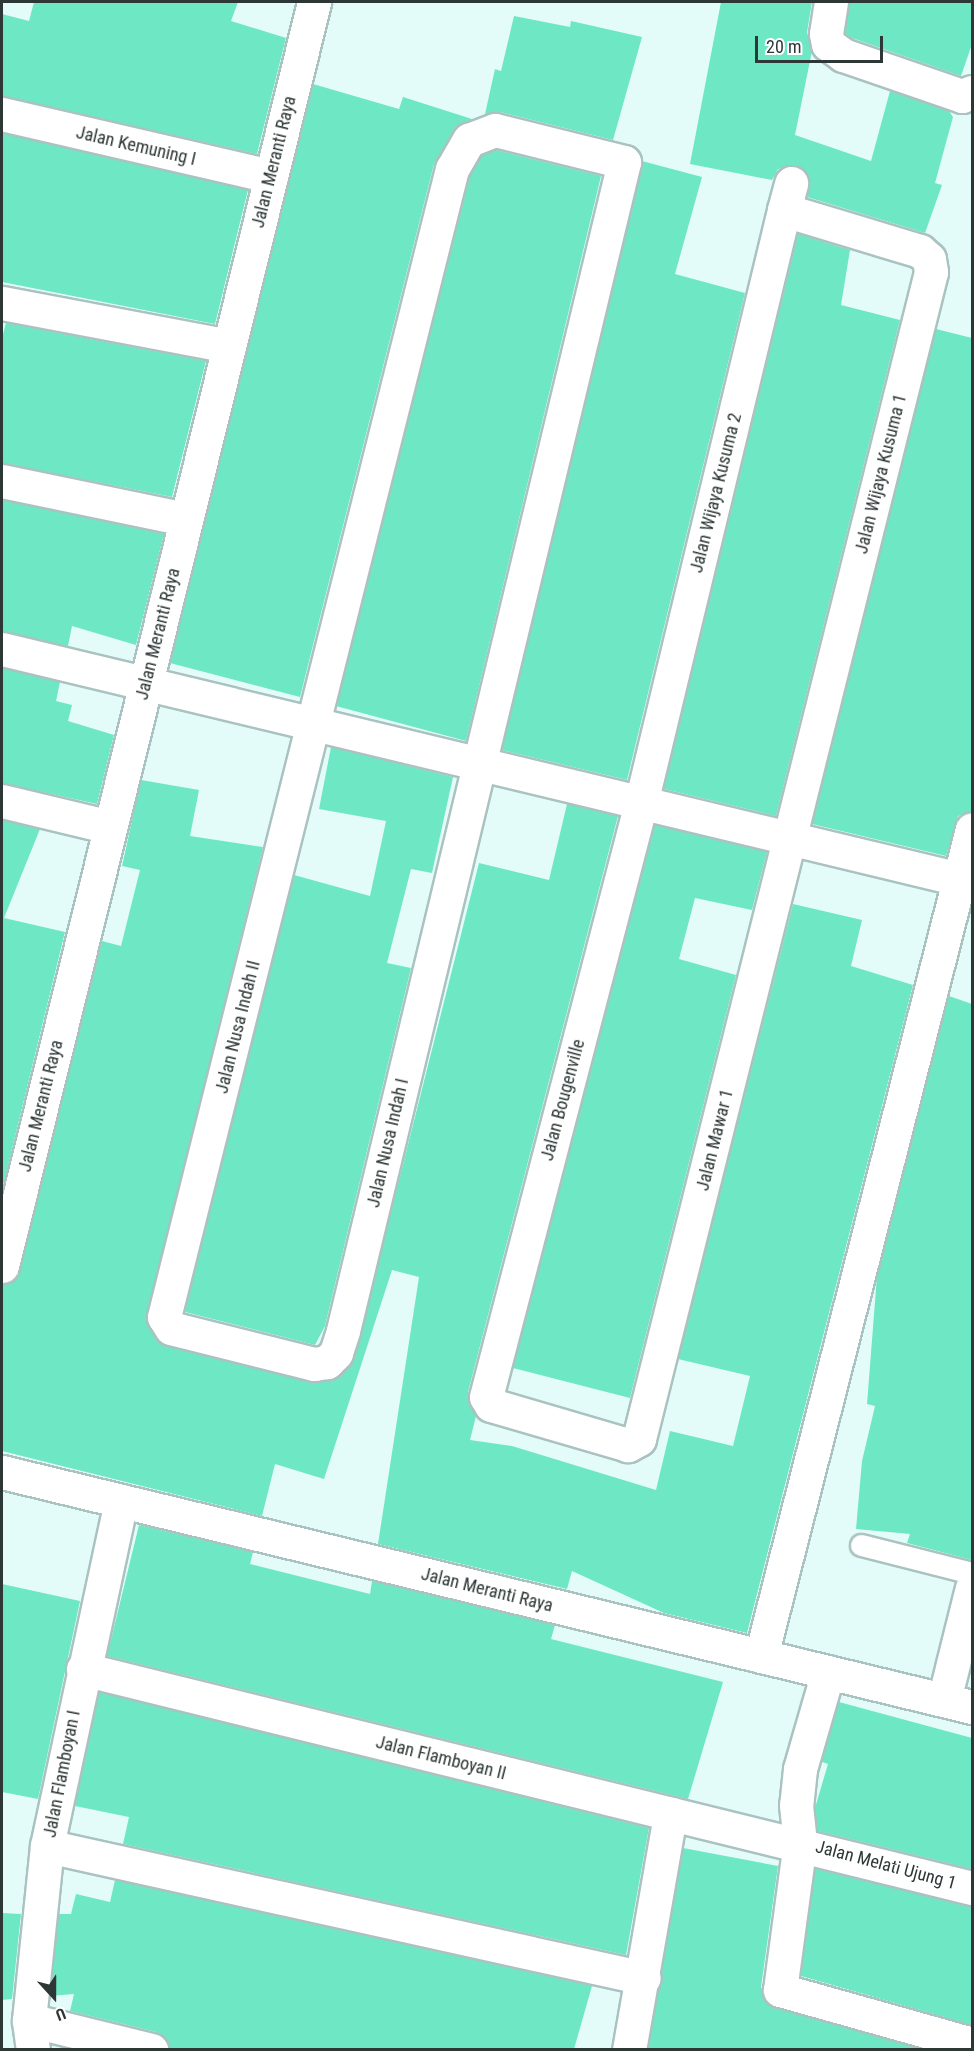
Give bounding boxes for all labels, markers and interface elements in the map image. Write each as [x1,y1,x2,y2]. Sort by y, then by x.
scale bar [758,24,886,62]
text: 20 m [766,36,801,57]
street label: Jalan Meranti Raya [247,94,301,230]
street label: Jalan Kemuning I [74,122,198,170]
street label: Jalan Wijaya Kusuma 1 [851,392,911,556]
street label: Jalan Wijaya Kusuma 2 [686,411,746,575]
street label: Jalan Meranti Raya [131,566,185,702]
street label: Jalan Nusa Indah II [211,958,265,1096]
street label: Jalan Bougenville [536,1037,590,1163]
street label: Jalan Meranti Raya [14,1038,68,1174]
street label: Jalan Nusa Indah I [363,1076,413,1210]
street label: Jalan Mawar 1 [692,1087,738,1193]
street label: Jalan Meranti Raya [419,1563,555,1617]
street label: Jalan Flamboyan I [39,1709,85,1839]
street label: Jalan Flamboyan II [374,1731,508,1785]
street label: Jalan Melati Ujung 1 [813,1836,959,1894]
north arrow [24,1967,84,2027]
text: U [53,2004,68,2025]

